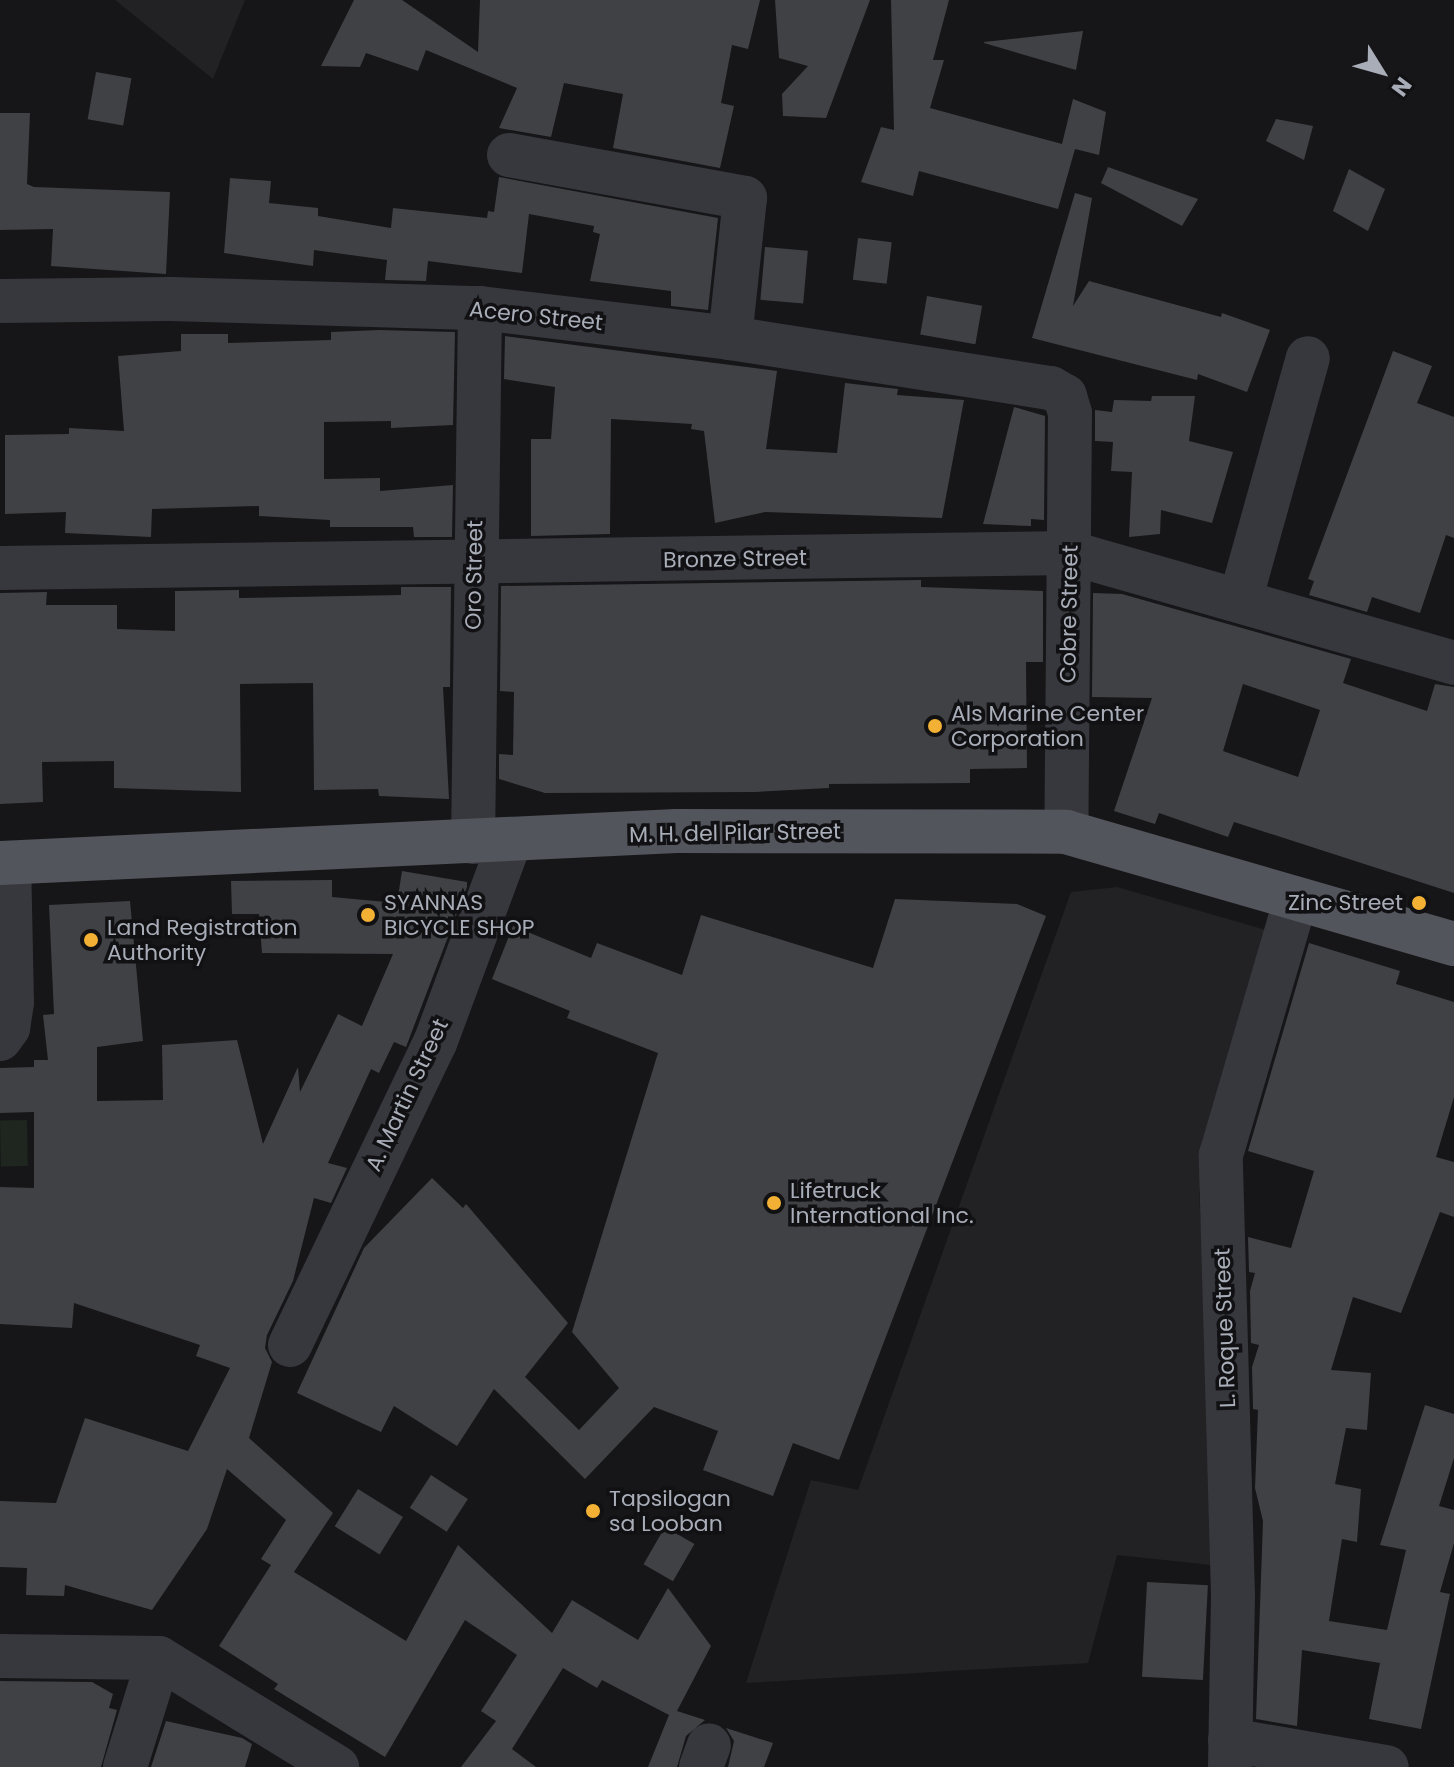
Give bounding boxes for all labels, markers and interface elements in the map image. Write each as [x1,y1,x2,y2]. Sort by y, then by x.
north arrow [1342,32,1422,112]
text: N [1384,71,1419,103]
street label: Acero Street [468,296,604,336]
street label: Oro Street [460,520,488,630]
street label: Bronze Street [663,545,807,573]
street label: Cobre Street [1055,545,1083,683]
place label: Als Marine Center Corporation [951,700,1144,752]
marker: Als Marine Center Corporation [926,717,944,735]
street label: M. H. del Pilar Street [629,818,841,848]
place label: SYANNAS BICYCLE SHOP [384,889,535,940]
place label: Zinc Street [1288,890,1403,916]
marker: Zinc Street [1410,894,1428,912]
marker: SYANNAS BICYCLE SHOP [359,906,377,924]
place label: Land Registration Authority [107,914,298,966]
marker: Land Registration Authority [82,931,100,949]
street label: A. Martin Street [360,1015,454,1175]
place label: Lifetruck International Inc. [790,1177,974,1228]
marker: Lifetruck International Inc. [765,1194,783,1212]
street label: L. Roque Street [1209,1247,1241,1409]
place label: Tapsilogan sa Looban [609,1485,731,1536]
marker: Tapsilogan sa Looban [584,1502,602,1520]

